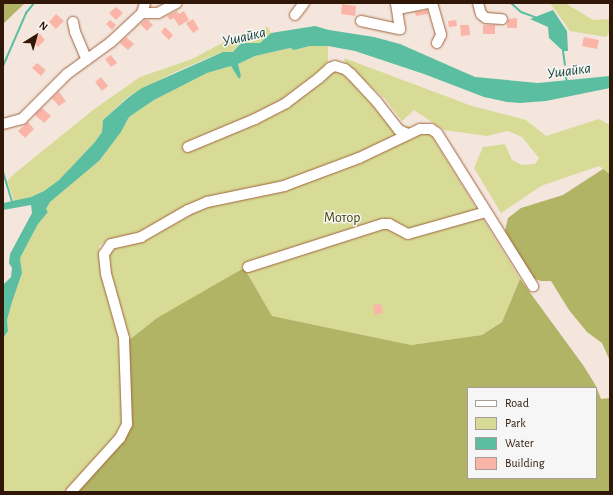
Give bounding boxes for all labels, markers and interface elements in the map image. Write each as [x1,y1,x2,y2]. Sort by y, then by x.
north arrow [16,16,56,56]
text: N [37,19,50,33]
water label: Ушайка [221,23,267,51]
water label: Ушайка [546,59,592,83]
park label: Мотор [324,210,360,226]
legend [467,387,597,479]
text: Road [505,397,529,409]
text: Park [505,417,526,429]
text: Water [505,437,534,449]
text: Building [505,457,545,469]

